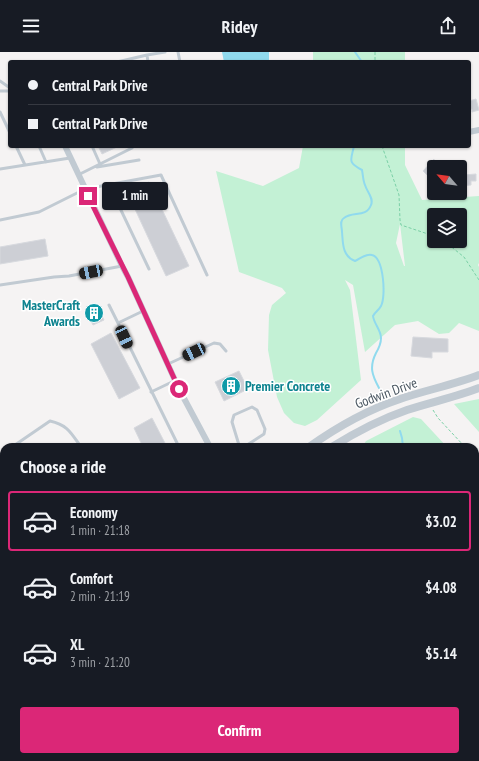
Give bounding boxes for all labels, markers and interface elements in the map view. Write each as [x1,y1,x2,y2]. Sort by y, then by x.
icon: menu [20,15,42,37]
text: Ridey [222,15,257,38]
icon: share [437,15,459,37]
text: Central Park Drive [52,76,148,95]
text: Central Park Drive [52,114,148,133]
north arrow [427,160,467,200]
map controls [427,160,467,248]
callout: 1 min [102,182,168,210]
route end [79,187,97,205]
text: 1 min [122,187,148,204]
button: layers [427,208,467,248]
car [78,264,104,280]
place label: MasterCraft Awards [22,296,80,330]
building icon: MasterCraft Awards [83,302,105,324]
car [113,324,135,350]
car [181,341,207,363]
street label: Godwin Drive [352,373,420,413]
building icon: Premier Concrete [220,375,242,397]
place label: Premier Concrete [245,377,330,395]
route start [170,380,188,398]
text: Choose a ride [20,455,106,478]
icon: car [22,503,58,539]
text: Economy [70,503,118,522]
text: $3.02 [425,512,457,531]
text: 1 min · 21:18 [70,522,130,539]
icon: car [22,569,58,605]
text: Comfort [70,569,113,588]
text: $4.08 [425,578,457,597]
text: 2 min · 21:19 [70,588,130,605]
icon: car [22,635,58,671]
text: XL [70,635,84,654]
text: $5.14 [425,644,457,663]
text: 3 min · 21:20 [70,654,130,671]
button: Confirm [20,707,459,753]

